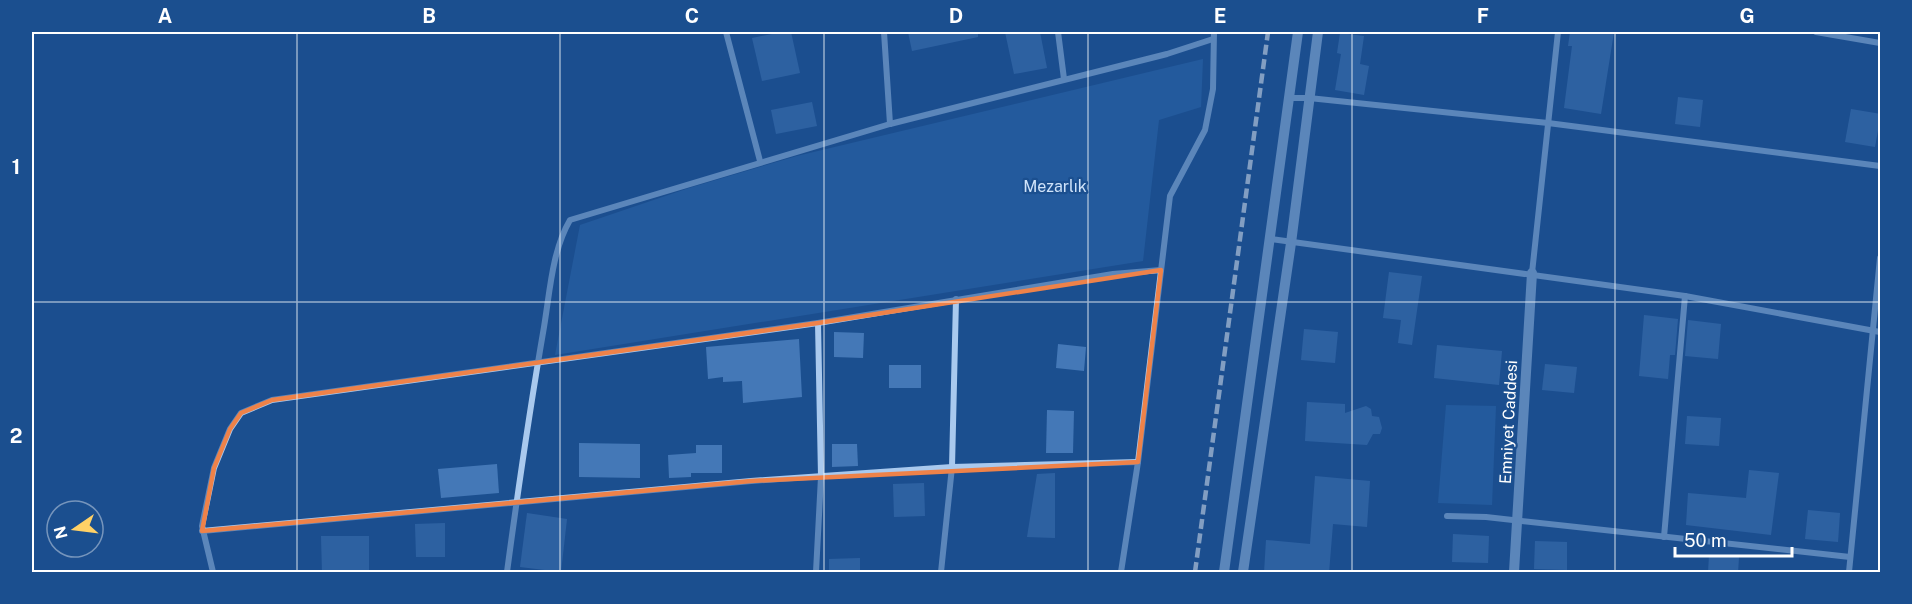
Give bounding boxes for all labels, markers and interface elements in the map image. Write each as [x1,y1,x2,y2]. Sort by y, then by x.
text: A [158,4,172,28]
text: B [422,4,436,28]
text: C [685,4,699,28]
text: D [949,4,963,28]
text: E [1214,4,1226,28]
text: F [1477,4,1489,28]
text: G [1739,4,1755,28]
text: 1 [12,155,20,179]
park label: Mezarlık [1023,177,1087,196]
street label: Emniyet Caddesi [1496,360,1521,484]
text: 2 [10,424,22,448]
north arrow [45,499,105,559]
scale bar [1675,520,1792,558]
text: N [50,524,72,541]
text: 50 m [1684,530,1727,551]

